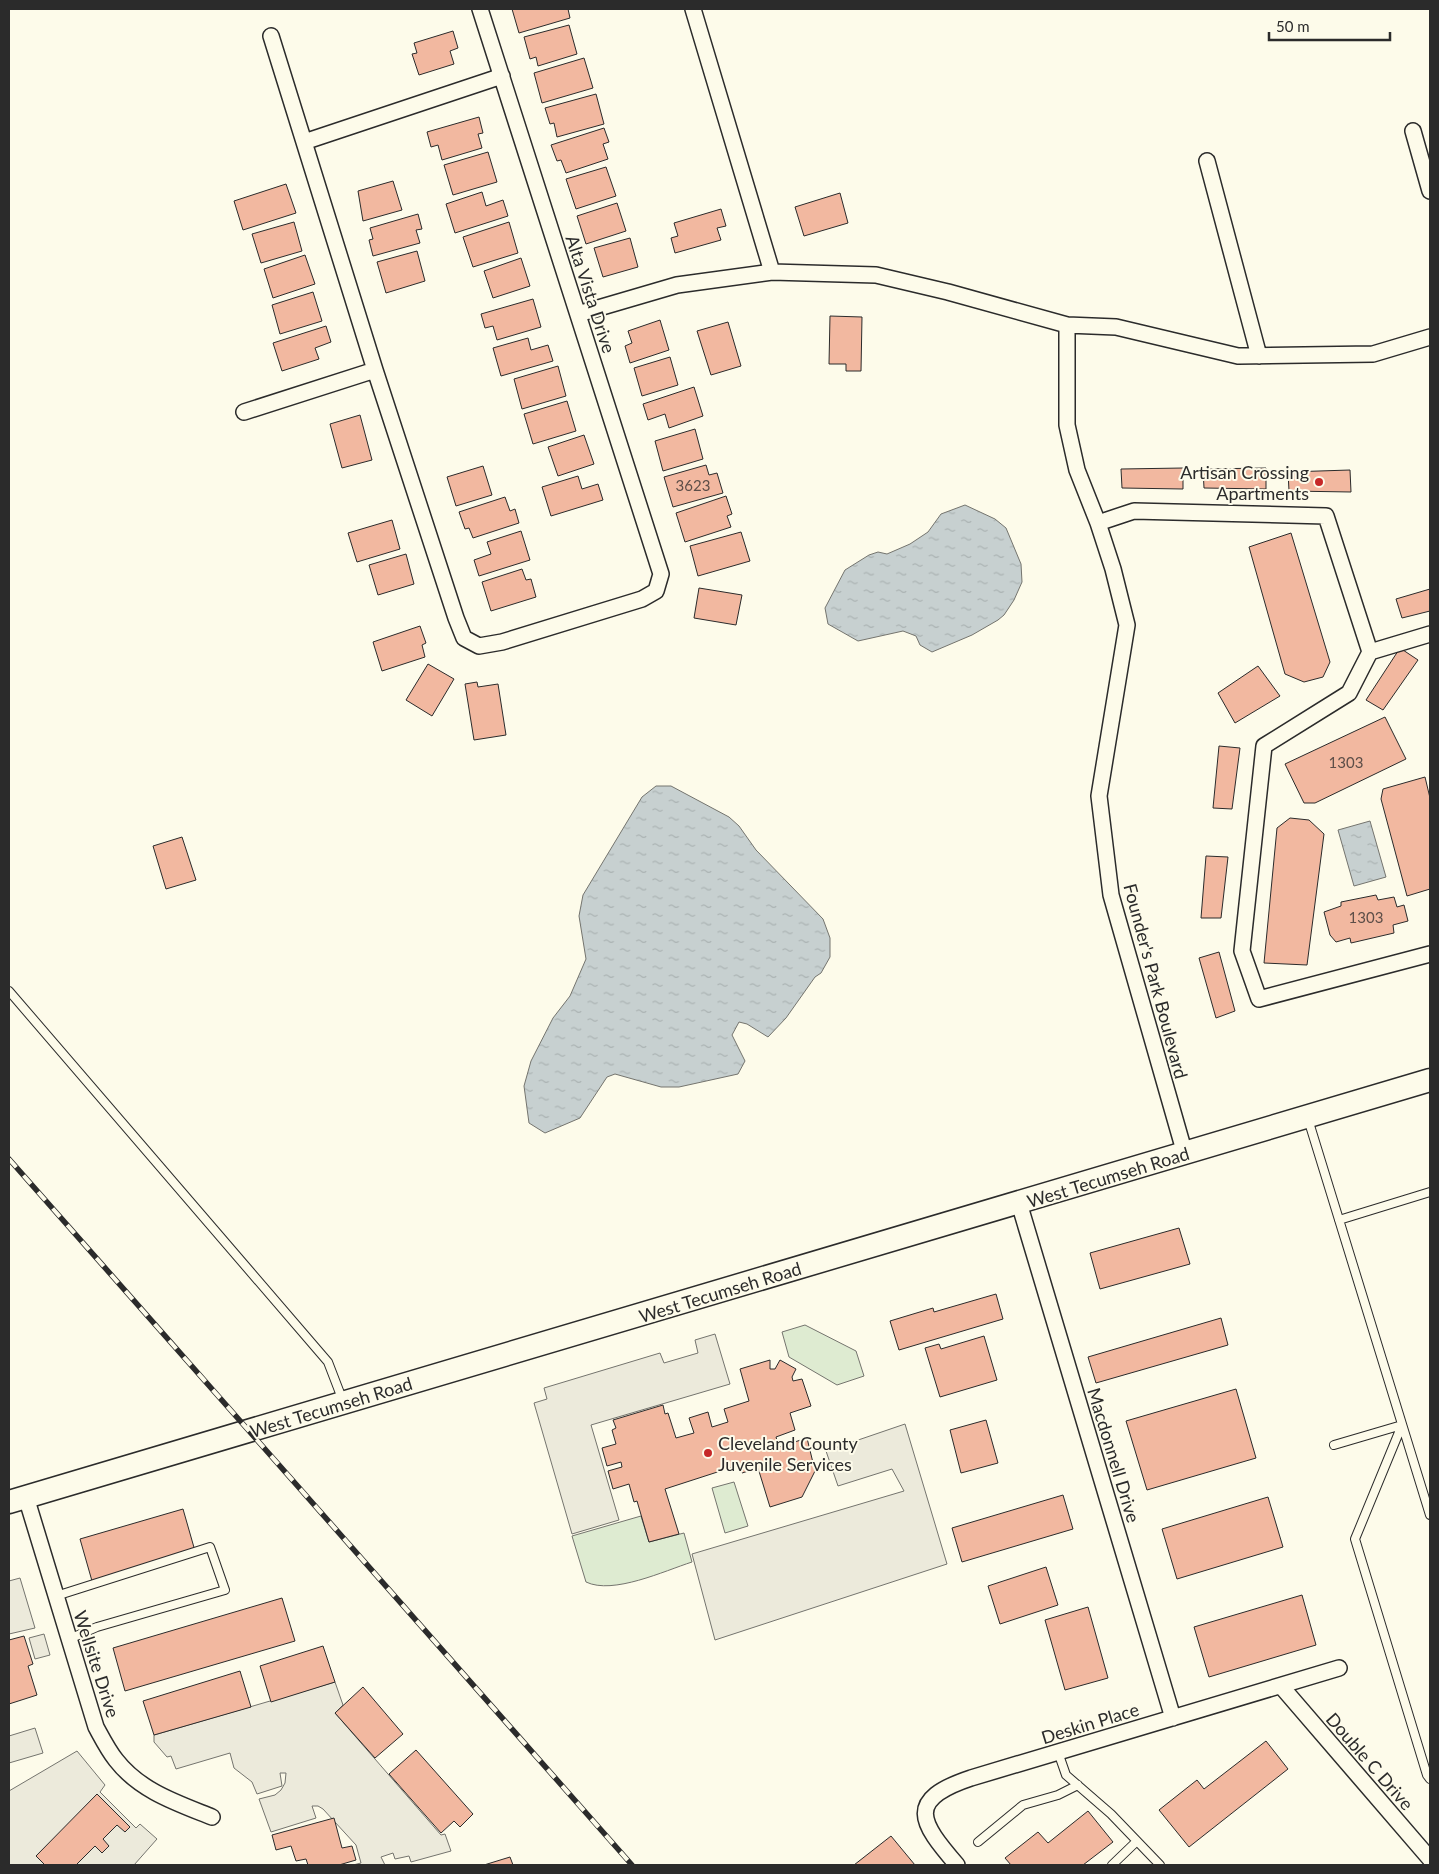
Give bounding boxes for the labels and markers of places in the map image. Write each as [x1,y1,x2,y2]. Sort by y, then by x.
place label: Artisan Crossing Apartments [1180,461,1309,504]
marker: Artisan Crossing Apartments [1313,476,1325,488]
place label: Cleveland County Juvenile Services [718,1432,859,1475]
marker: Cleveland County Juvenile Services [702,1447,714,1459]

